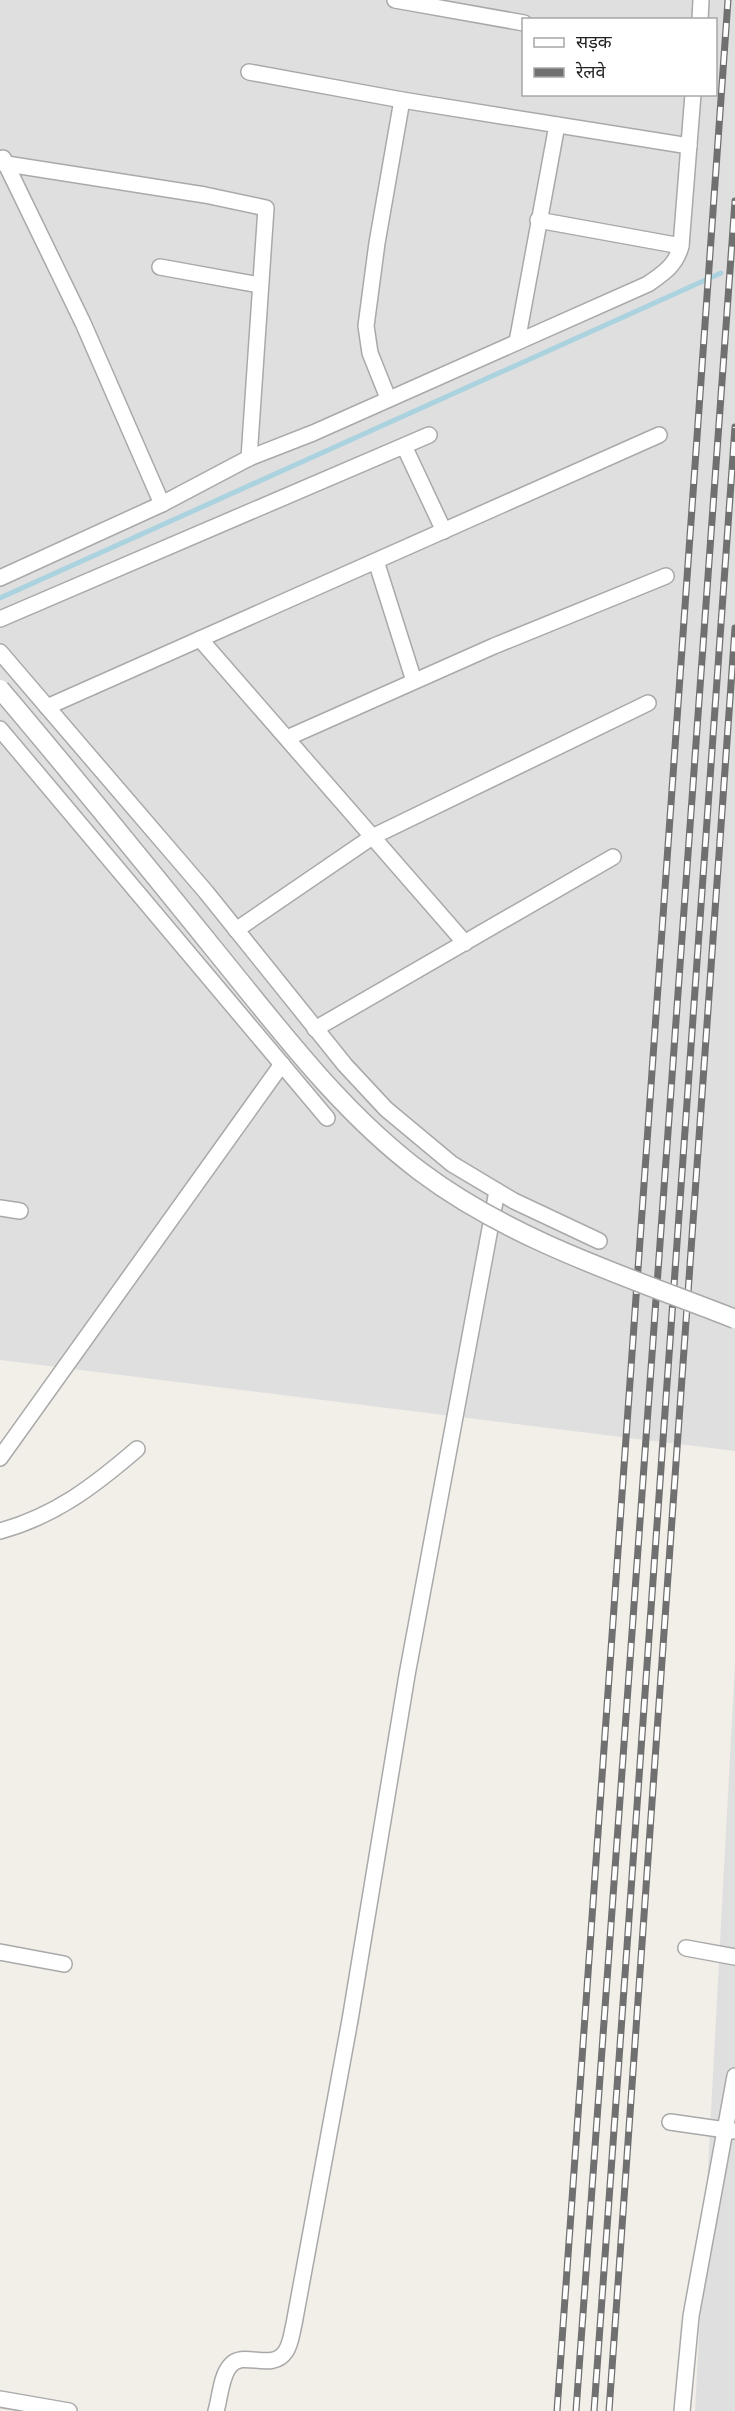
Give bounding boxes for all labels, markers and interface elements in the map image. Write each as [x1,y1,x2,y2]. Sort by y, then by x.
legend [522,18,717,96]
text: सड़क [576,31,613,53]
text: रेलवे [575,61,607,83]

